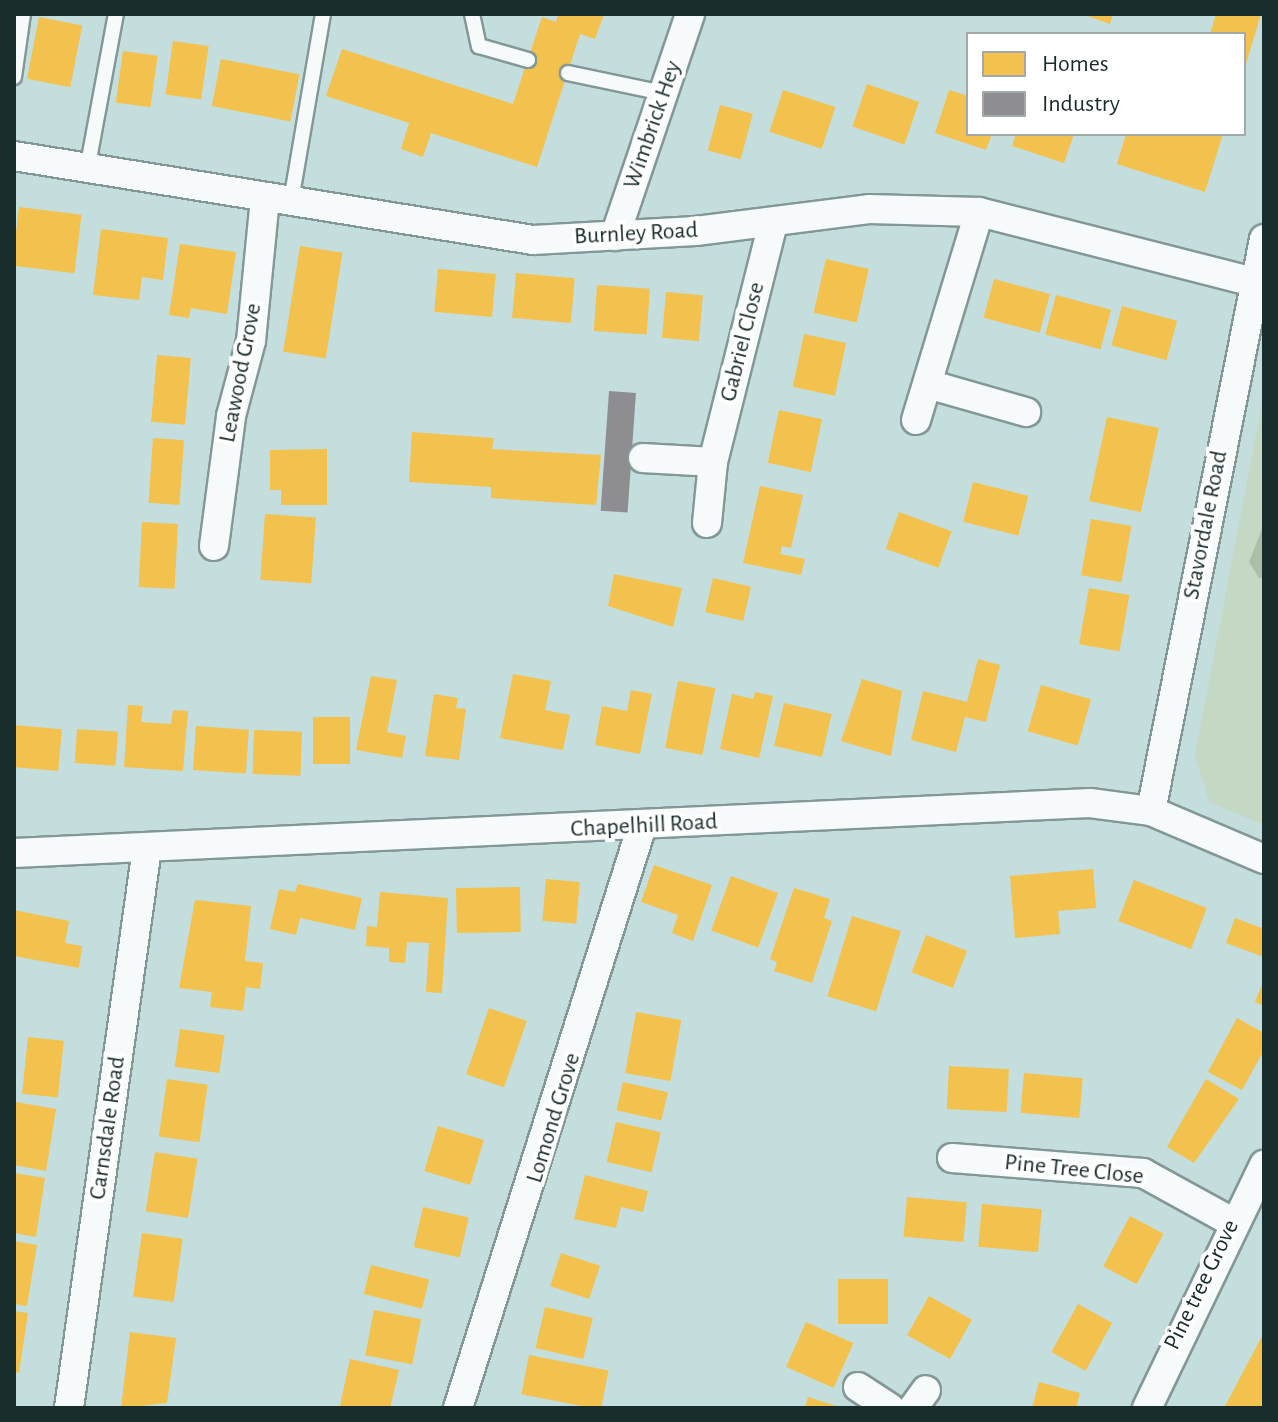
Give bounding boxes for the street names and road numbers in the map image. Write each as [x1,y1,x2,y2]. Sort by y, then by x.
street label: Wimbrick Hey [618,57,688,193]
street label: Burnley Road [573,216,699,252]
street label: Gabriel Close [714,279,772,405]
street label: Leawood Grove [213,301,269,445]
street label: Stavordale Road [1177,448,1235,602]
street label: Chapelhill Road [570,808,718,844]
street label: Lomond Grove [521,1049,587,1187]
street label: Carnsdale Road [84,1054,132,1202]
street label: Pine Tree Close [1003,1148,1145,1192]
street label: Pine tree Grove [1158,1215,1246,1355]

